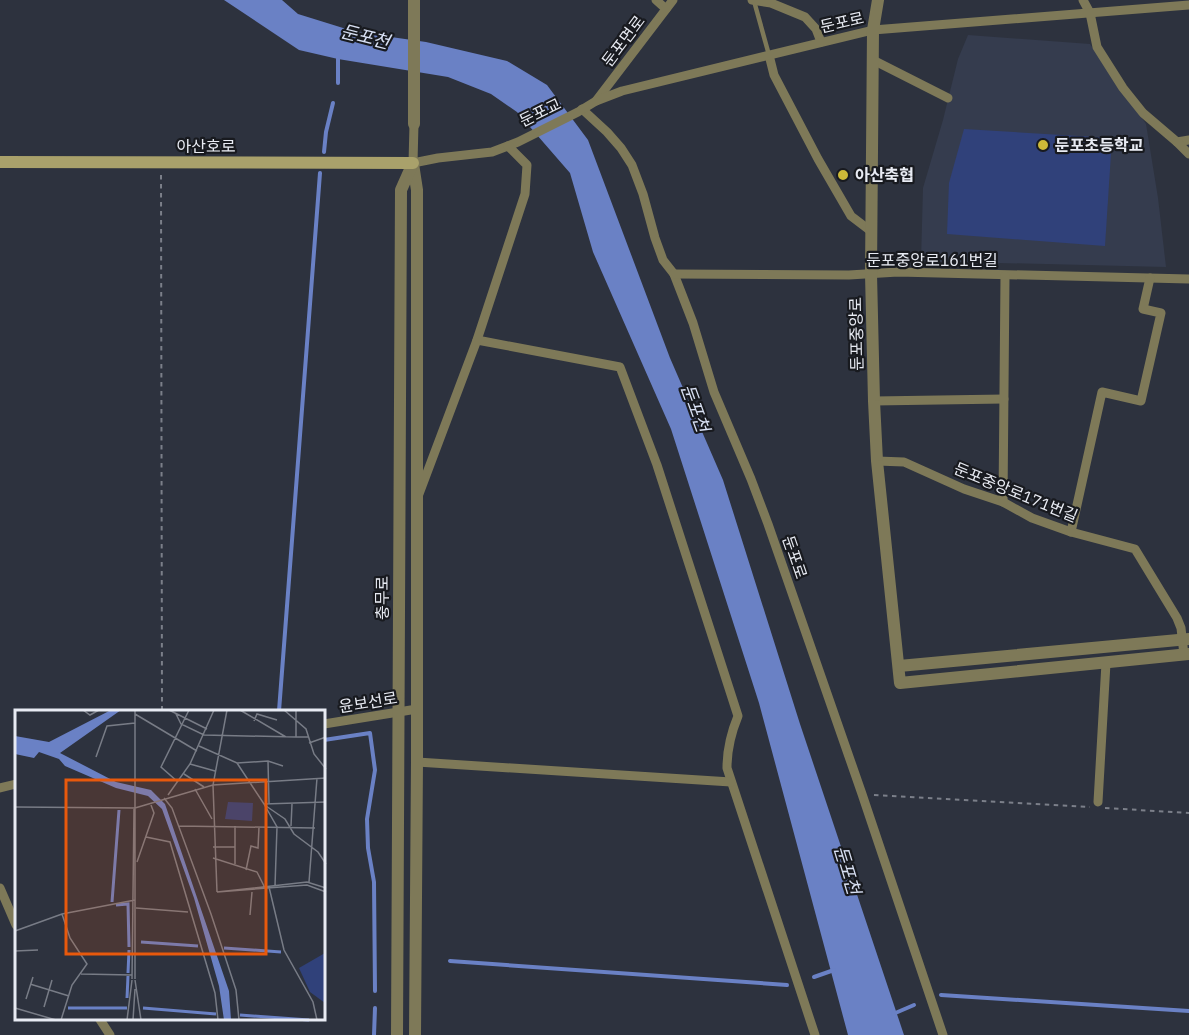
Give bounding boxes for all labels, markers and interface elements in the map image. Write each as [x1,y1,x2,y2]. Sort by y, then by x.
street label: 둔포로 [818,7,866,37]
street label: 둔포면로 [597,11,649,71]
water label: 둔포천 [338,19,394,54]
street label: 둔포교 [516,93,564,131]
place label: 둔포초등학교 [1055,135,1144,155]
street label: 아산호로 [177,136,236,156]
marker: 둔포초등학교 [1036,138,1050,152]
place label: 아산축협 [855,165,914,185]
marker: 아산축협 [836,168,850,182]
street label: 둔포중앙로161번길 [866,250,998,270]
street label: 둔포중앙로 [845,297,867,371]
water label: 둔포천 [676,381,716,437]
street label: 둔포중앙로171번길 [951,458,1081,526]
street label: 둔포로 [778,533,812,581]
street label: 충무로 [372,576,392,620]
street label: 윤보선로 [337,687,399,716]
inset map [15,710,326,1020]
water label: 둔포천 [829,843,866,899]

